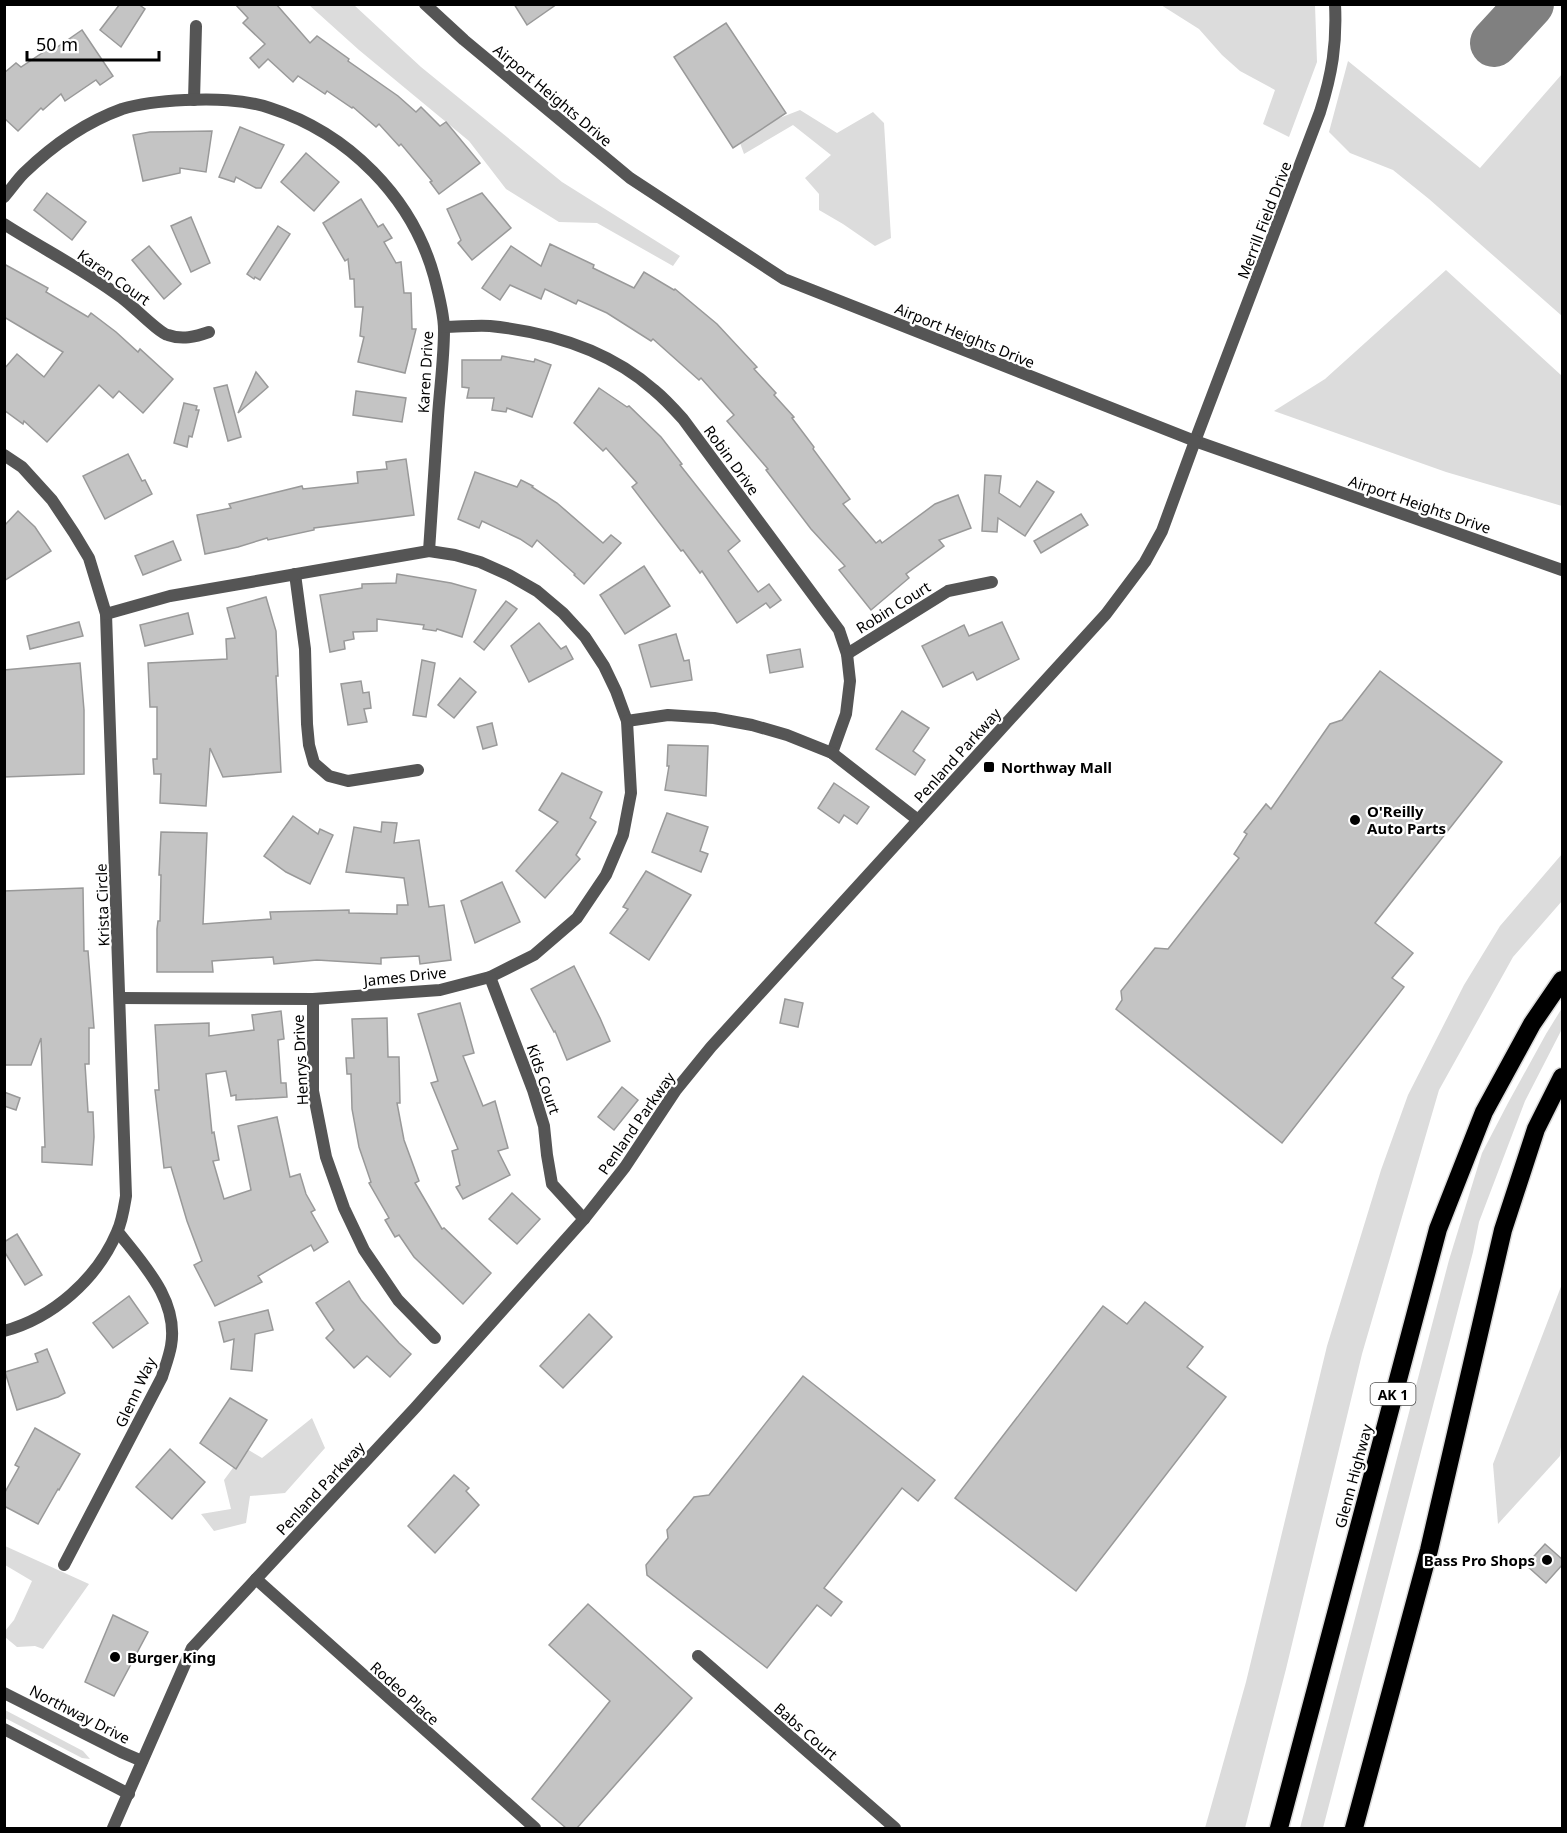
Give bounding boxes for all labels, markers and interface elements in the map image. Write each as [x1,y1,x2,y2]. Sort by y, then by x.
scale bar [27,24,159,62]
text: 50 m [36,32,78,56]
street label: Airport Heights Drive [490,39,616,151]
street label: Merrill Field Drive [1232,158,1296,282]
street label: Karen Court [74,245,155,310]
street label: Airport Heights Drive [892,298,1038,372]
street label: Karen Drive [413,330,437,414]
street label: Robin Drive [700,421,764,499]
street label: Airport Heights Drive [1346,470,1494,538]
street label: Robin Court [852,576,934,638]
street label: Penland Parkway [909,703,1005,807]
place label: Northway Mall [1001,757,1112,777]
marker: Northway Mall [982,760,996,774]
place label: O'Reilly Auto Parts [1367,801,1446,838]
marker: O'Reilly Auto Parts [1348,813,1362,827]
street label: Krista Circle [91,863,113,947]
street label: James Drive [361,962,447,991]
street label: Henrys Drive [288,1014,312,1106]
street label: Kids Court [523,1041,566,1117]
street label: Penland Parkway [593,1067,679,1178]
street label: Glenn Way [110,1353,160,1430]
road number: AK 1 [1370,1383,1416,1405]
street label: Glenn Highway [1329,1421,1377,1530]
street label: Penland Parkway [271,1437,369,1539]
place label: Bass Pro Shops [1424,1550,1535,1570]
marker: Bass Pro Shops [1540,1553,1554,1567]
place label: Burger King [127,1647,216,1667]
marker: Burger King [108,1650,122,1664]
street label: Rodeo Place [366,1657,444,1729]
street label: Northway Drive [26,1680,134,1748]
street label: Babs Court [770,1698,842,1764]

